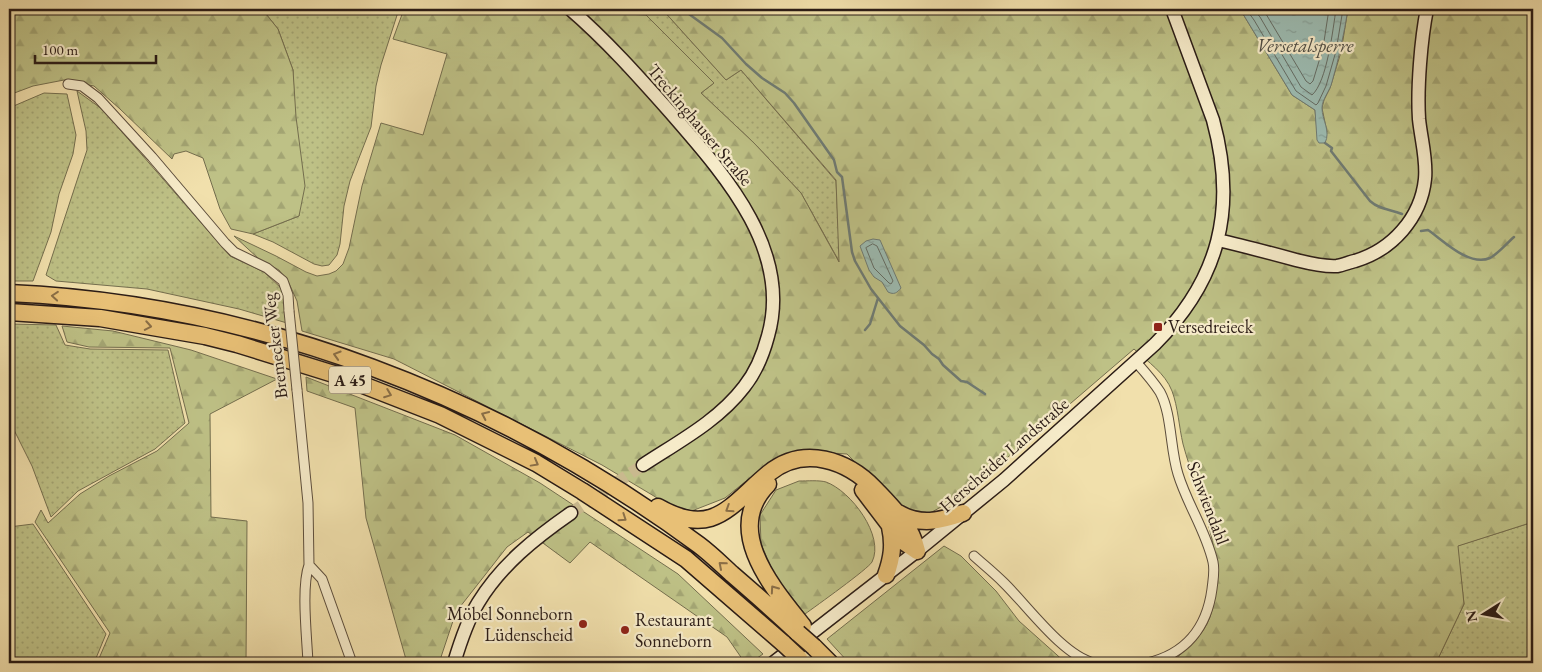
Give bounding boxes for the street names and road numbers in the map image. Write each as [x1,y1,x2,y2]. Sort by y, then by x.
street label: Treckinghauser Straße [643,59,758,190]
street label: Bremecker Weg [257,292,292,400]
road number: A 45 [329,366,371,394]
street label: Herscheider Landstraße [934,392,1073,517]
street label: Schwiendahl [1182,458,1235,548]

